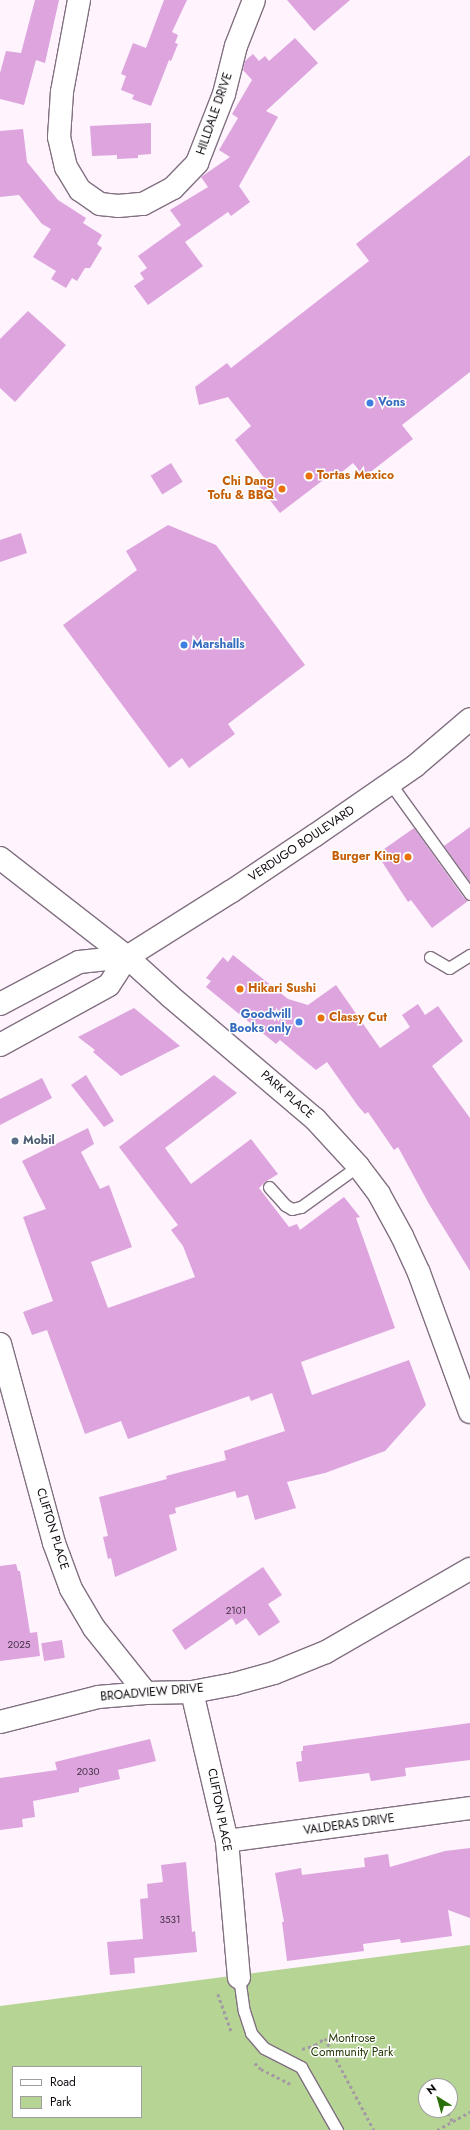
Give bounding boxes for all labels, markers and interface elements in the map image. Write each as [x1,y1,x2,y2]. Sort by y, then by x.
street label: HILLDALE DRIVE [194,71,236,157]
place label: Vons [378,396,405,410]
marker: Vons [365,398,375,408]
place label: Tortas Mexico [317,469,394,483]
marker: Tortas Mexico [304,471,314,481]
place label: Chi Dang Tofu & BBQ [208,475,274,503]
marker: Chi Dang Tofu & BBQ [277,484,287,494]
place label: Marshalls [192,638,245,652]
marker: Marshalls [179,640,189,650]
street label: VERDUGO BOULEVARD [246,803,358,885]
place label: Burger King [332,850,400,864]
marker: Burger King [403,852,413,862]
place label: Hikari Sushi [248,982,316,996]
marker: Hikari Sushi [235,984,245,994]
place label: Goodwill Books only [229,1008,291,1036]
place label: Classy Cut [329,1011,387,1025]
marker: Classy Cut [316,1013,326,1023]
marker: Goodwill Books only [294,1017,304,1027]
street label: PARK PLACE [258,1068,316,1122]
place label: Mobil [23,1134,55,1148]
marker: Mobil [10,1136,20,1146]
street label: CLIFTON PLACE [33,1487,71,1571]
house number: 2101 [226,1605,246,1617]
house number: 2025 [7,1639,31,1651]
street label: BROADVIEW DRIVE [100,1681,204,1705]
house number: 2030 [76,1766,100,1778]
street label: CLIFTON PLACE [204,1767,234,1853]
street label: VALDERAS DRIVE [302,1811,396,1839]
house number: 3531 [159,1914,181,1926]
park label: Montrose Community Park [311,2032,393,2060]
legend [12,2066,142,2118]
text: Road [50,2073,76,2091]
north arrow [418,2078,458,2118]
text: N [423,2080,440,2098]
text: Park [50,2093,71,2111]

